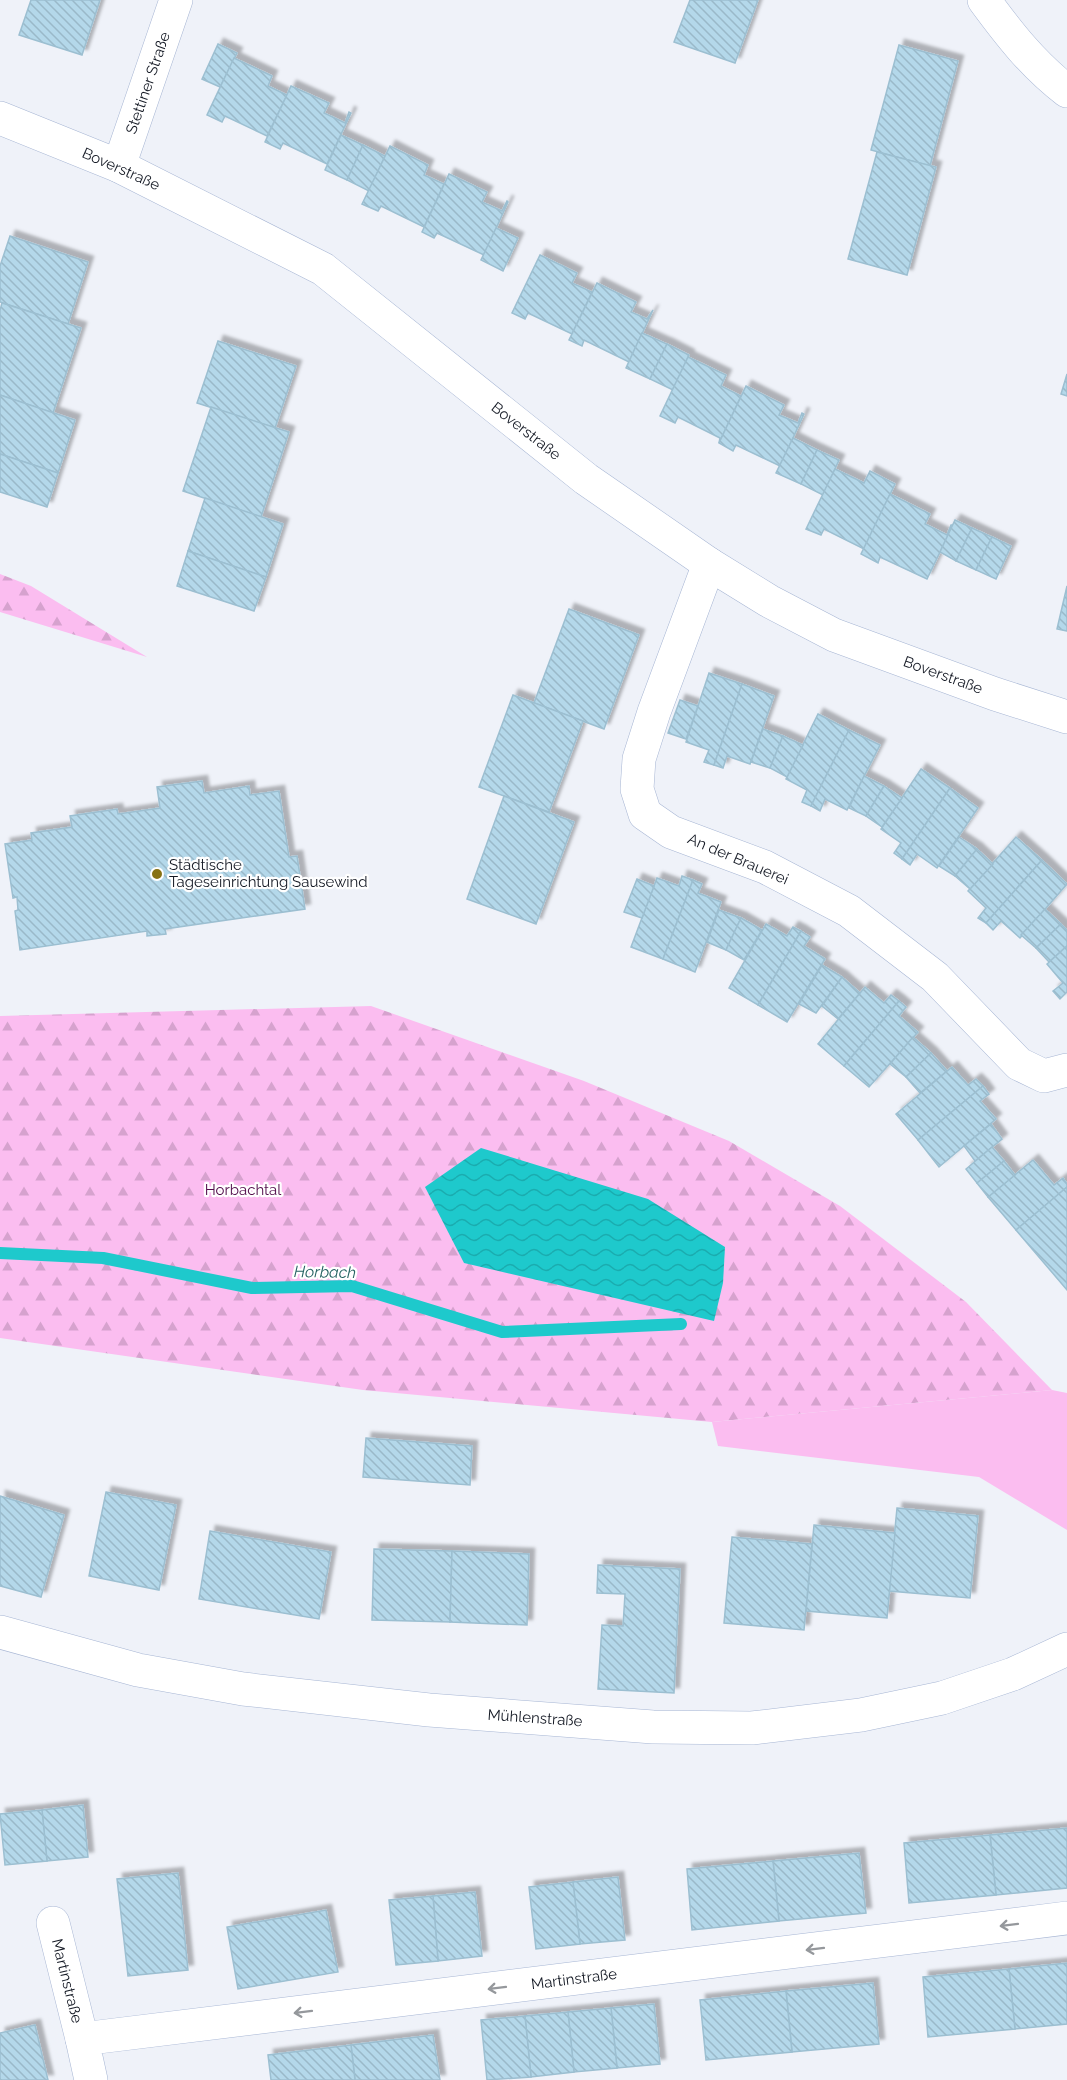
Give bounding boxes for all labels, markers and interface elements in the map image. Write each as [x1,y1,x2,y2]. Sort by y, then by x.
street label: Stettiner Straße [122,29,174,136]
street label: Boverstraße [79,144,163,194]
street label: Boverstraße [488,398,564,464]
street label: Boverstraße [901,652,985,698]
street label: An der Brauerei [685,830,791,888]
place label: Städtische Tageseinrichtung Sausewind [169,856,368,891]
marker: Städtische Tageseinrichtung Sausewind [150,867,164,881]
park label: Horbachtal [205,1181,282,1199]
water label: Horbach [294,1262,356,1282]
street label: Mühlenstraße [487,1706,583,1730]
one-way arrow [1000,1920,1019,1931]
street label: Martinstraße [48,1937,86,2025]
one-way arrow [806,1944,826,1955]
street label: Martinstraße [530,1965,618,1993]
one-way arrow [487,1983,507,1994]
one-way arrow [294,2007,314,2018]

